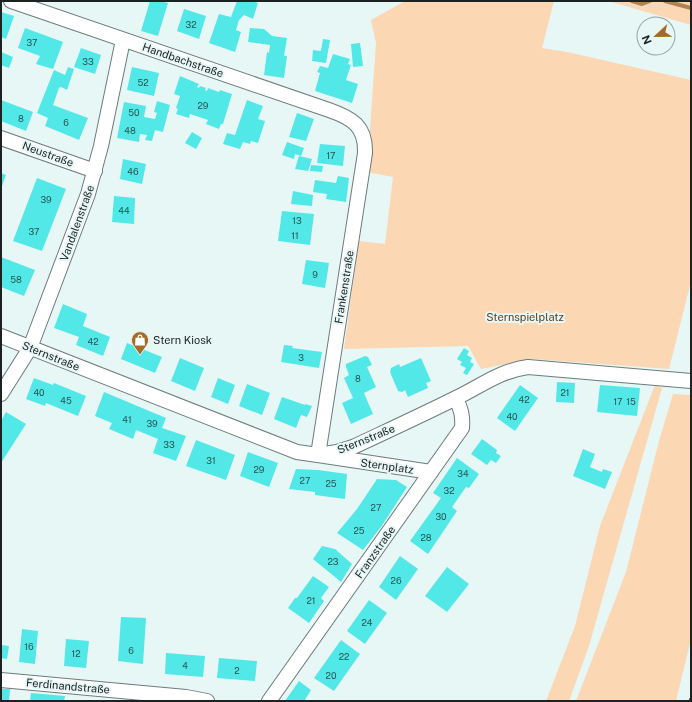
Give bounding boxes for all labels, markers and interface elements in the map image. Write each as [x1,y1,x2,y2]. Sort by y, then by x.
north arrow [636,16,676,56]
house number: 32 [185,19,197,30]
text: N [640,34,654,46]
house number: 37 [27,37,37,48]
street label: Handbachstraße [141,41,225,79]
house number: 33 [82,56,94,67]
house number: 52 [137,77,149,88]
house number: 29 [198,100,209,111]
house number: 50 [128,107,140,118]
house number: 8 [18,113,24,124]
house number: 6 [63,117,69,128]
house number: 48 [124,125,136,136]
street label: Neustraße [21,139,75,169]
house number: 17 [326,150,336,161]
house number: 46 [127,166,139,177]
street label: Vandalenstraße [58,183,96,263]
house number: 39 [40,194,52,205]
house number: 44 [118,205,130,216]
house number: 13 [292,215,302,226]
house number: 37 [29,226,39,237]
house number: 11 [291,230,299,241]
street label: Frankenstraße [332,249,356,325]
house number: 9 [312,269,318,280]
house number: 58 [10,274,22,285]
park label: Sternspielplatz [486,311,564,323]
shop icon: Stern Kiosk [130,330,150,355]
place label: Stern Kiosk [153,334,212,346]
house number: 42 [87,336,99,347]
street label: Sternstraße [21,339,81,373]
house number: 3 [298,352,304,363]
house number: 8 [355,373,361,384]
house number: 40 [33,387,45,398]
house number: 21 [560,387,570,398]
house number: 42 [518,394,530,405]
house number: 45 [60,395,72,406]
house number: 17 [613,396,623,407]
house number: 15 [626,396,636,407]
house number: 40 [506,411,518,422]
house number: 41 [122,414,132,425]
house number: 39 [146,418,158,429]
street label: Sternstraße [336,422,396,456]
house number: 33 [163,439,175,450]
house number: 31 [206,455,216,466]
street label: Sternplatz [360,456,414,476]
house number: 29 [254,464,265,475]
house number: 34 [457,468,469,479]
house number: 27 [300,475,310,486]
house number: 25 [325,478,337,489]
house number: 32 [443,485,455,496]
house number: 27 [371,502,381,513]
house number: 30 [435,511,447,522]
street label: Franzstraße [353,524,397,580]
house number: 25 [353,525,365,536]
house number: 28 [420,532,432,543]
house number: 23 [327,556,339,567]
house number: 26 [391,575,402,586]
house number: 21 [306,595,316,606]
house number: 24 [361,617,373,628]
house number: 16 [24,641,34,652]
house number: 6 [128,645,134,656]
house number: 12 [71,648,81,659]
house number: 22 [339,651,349,662]
house number: 4 [182,660,188,671]
house number: 2 [234,665,240,676]
house number: 20 [326,670,337,681]
street label: Ferdinandstraße [26,676,110,696]

